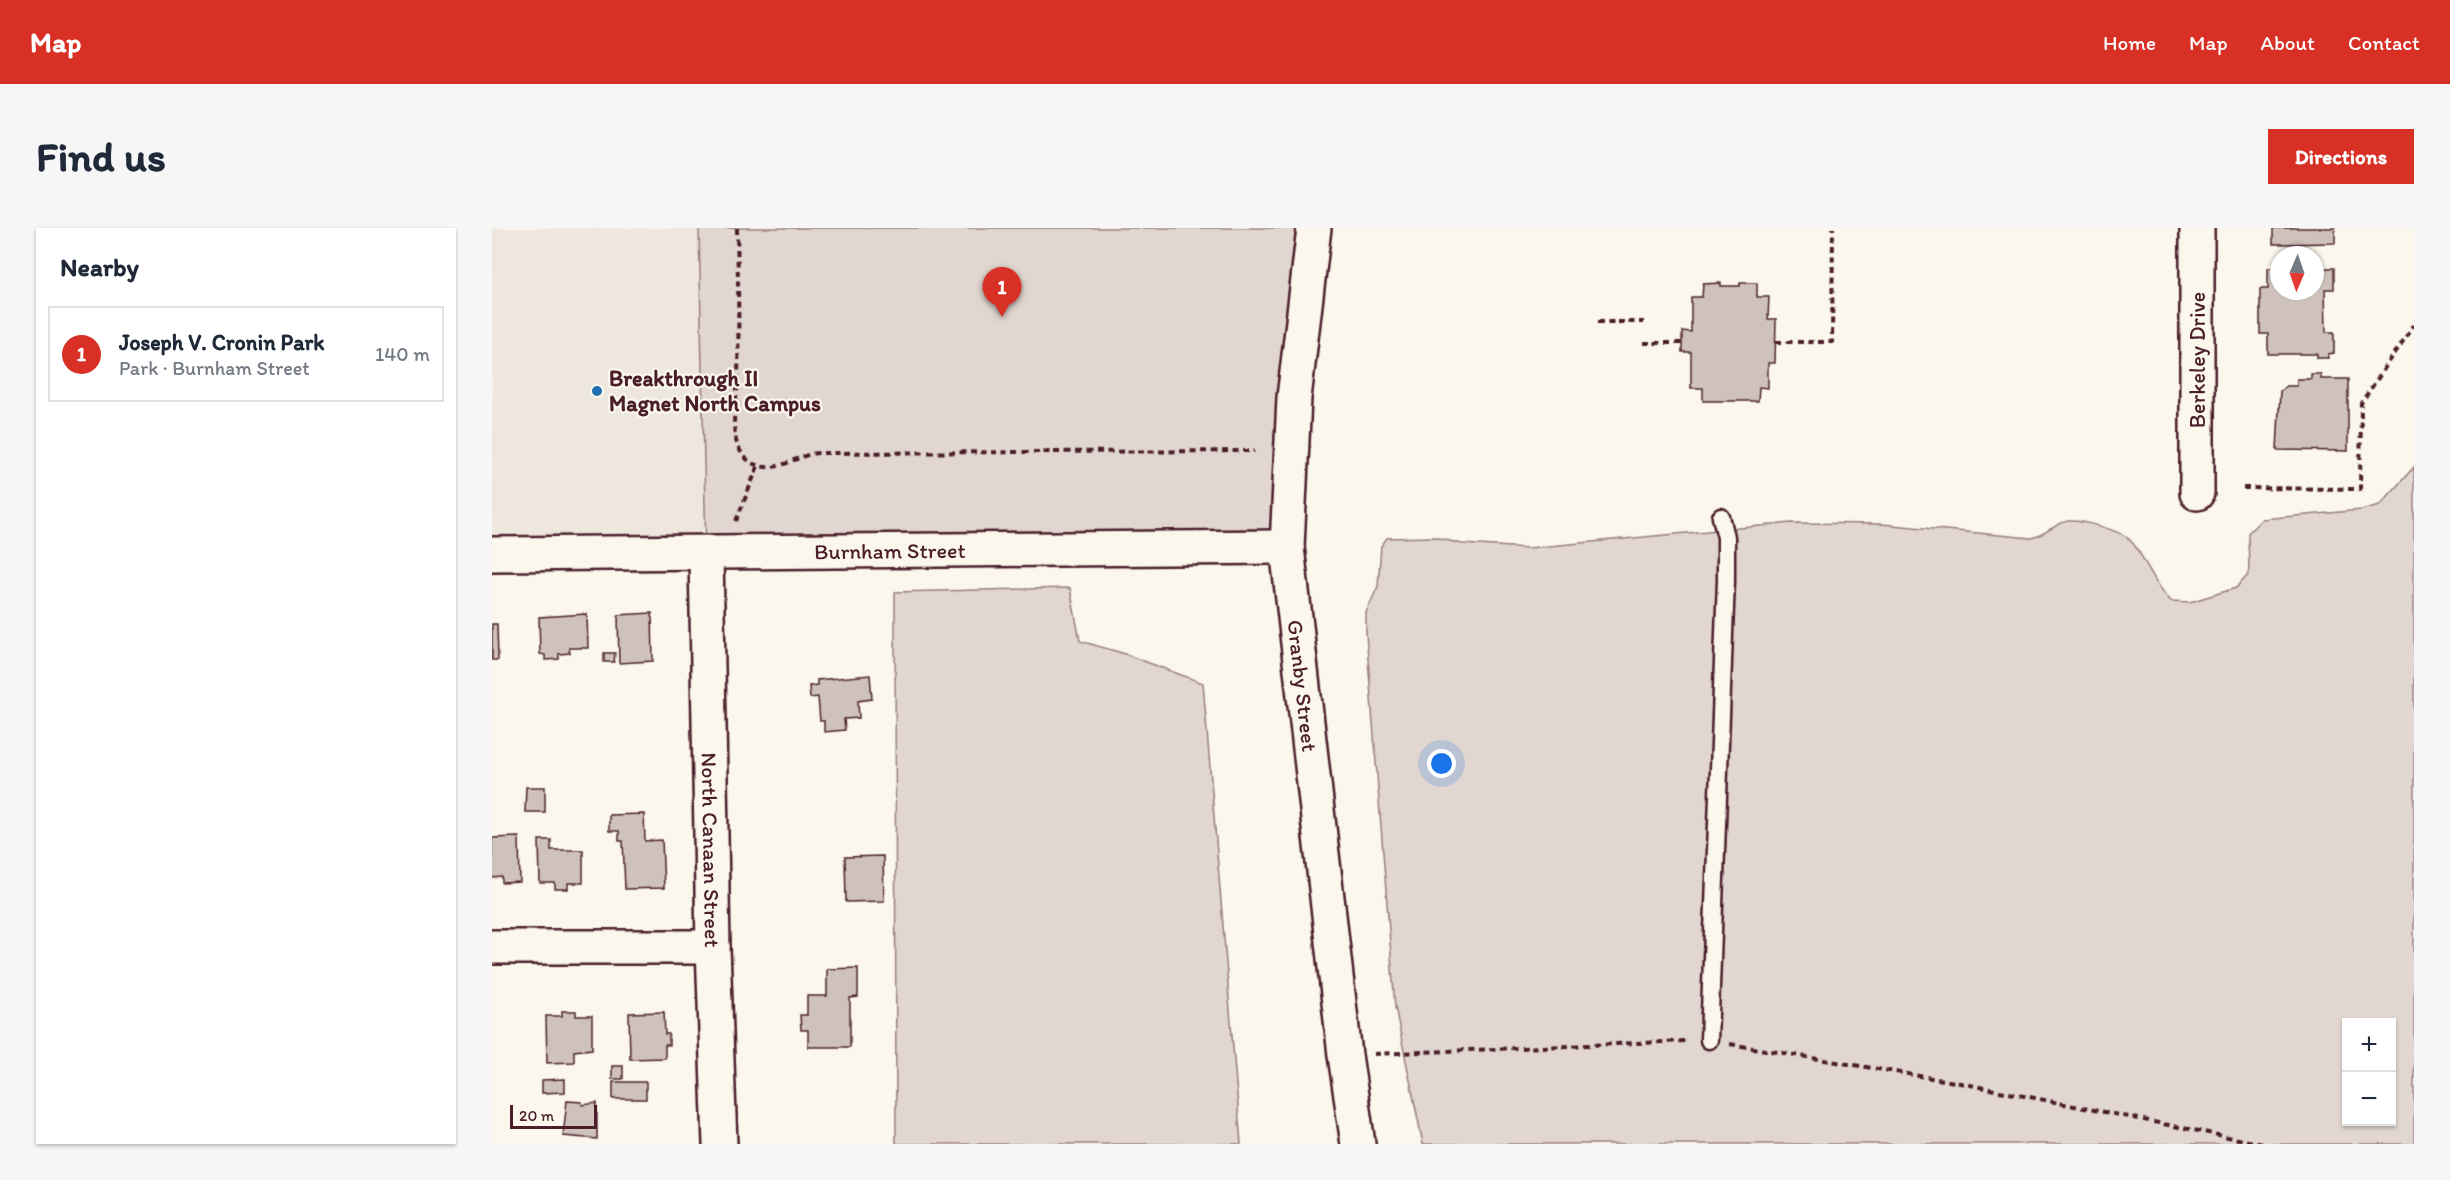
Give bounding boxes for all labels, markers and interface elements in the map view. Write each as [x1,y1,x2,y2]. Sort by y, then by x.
text: Map [30,25,81,59]
text: Home [2103,30,2156,55]
text: Map [2189,30,2228,55]
text: About [2261,30,2315,55]
text: Contact [2348,30,2420,55]
button: Directions [2268,129,2414,184]
text: Find us [36,131,166,182]
north arrow [2270,246,2324,300]
text: Nearby [60,251,139,283]
pin: 1 [982,268,1022,317]
street label: Berkeley Drive [2184,292,2211,428]
text: Joseph V. Cronin Park [119,329,325,356]
text: 1 [77,342,86,366]
text: 140 m [375,342,430,366]
text: Park · Burnham Street [119,356,310,380]
place label: Breakthrough II Magnet North Campus [609,365,821,417]
marker: Breakthrough II Magnet North Campus [590,384,604,398]
street label: Burnham Street [814,537,966,565]
street label: Granby Street [1281,618,1323,753]
your location [1427,749,1456,778]
street label: North Canaan Street [696,752,726,948]
map controls [2342,1018,2396,1126]
button: + [2342,1018,2396,1072]
button: − [2342,1072,2396,1126]
scale bar [510,1102,597,1130]
text: 20 m [519,1106,554,1125]

